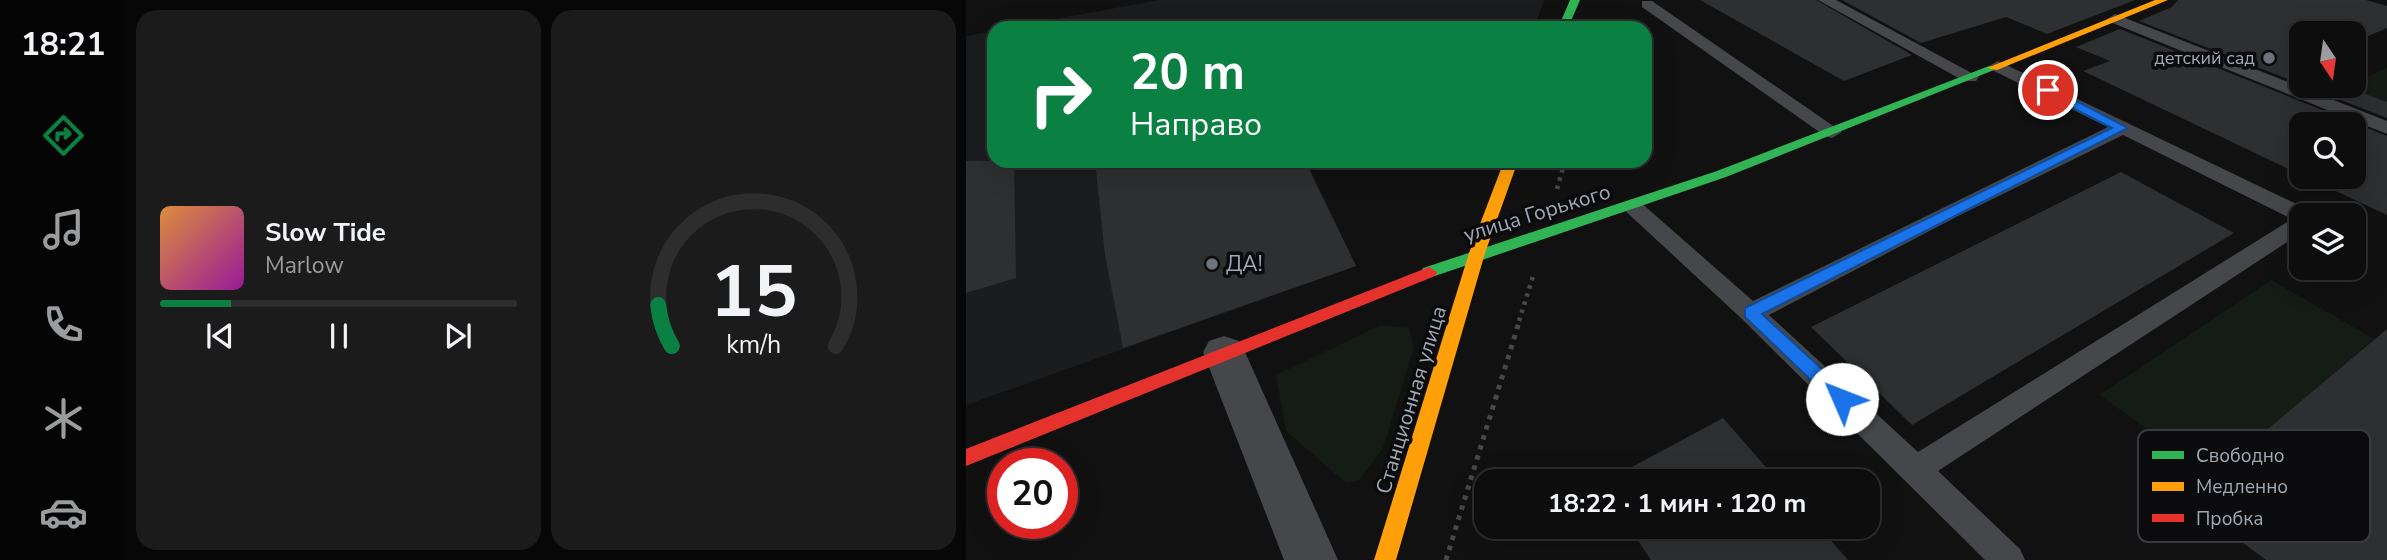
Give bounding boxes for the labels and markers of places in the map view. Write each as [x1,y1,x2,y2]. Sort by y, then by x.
place label: детский сад [2154,46,2255,70]
marker: детский сад [2261,50,2277,66]
pin [2018,60,2078,120]
place label: ДА! [1226,250,1262,278]
marker: ДА! [1204,256,1220,272]

